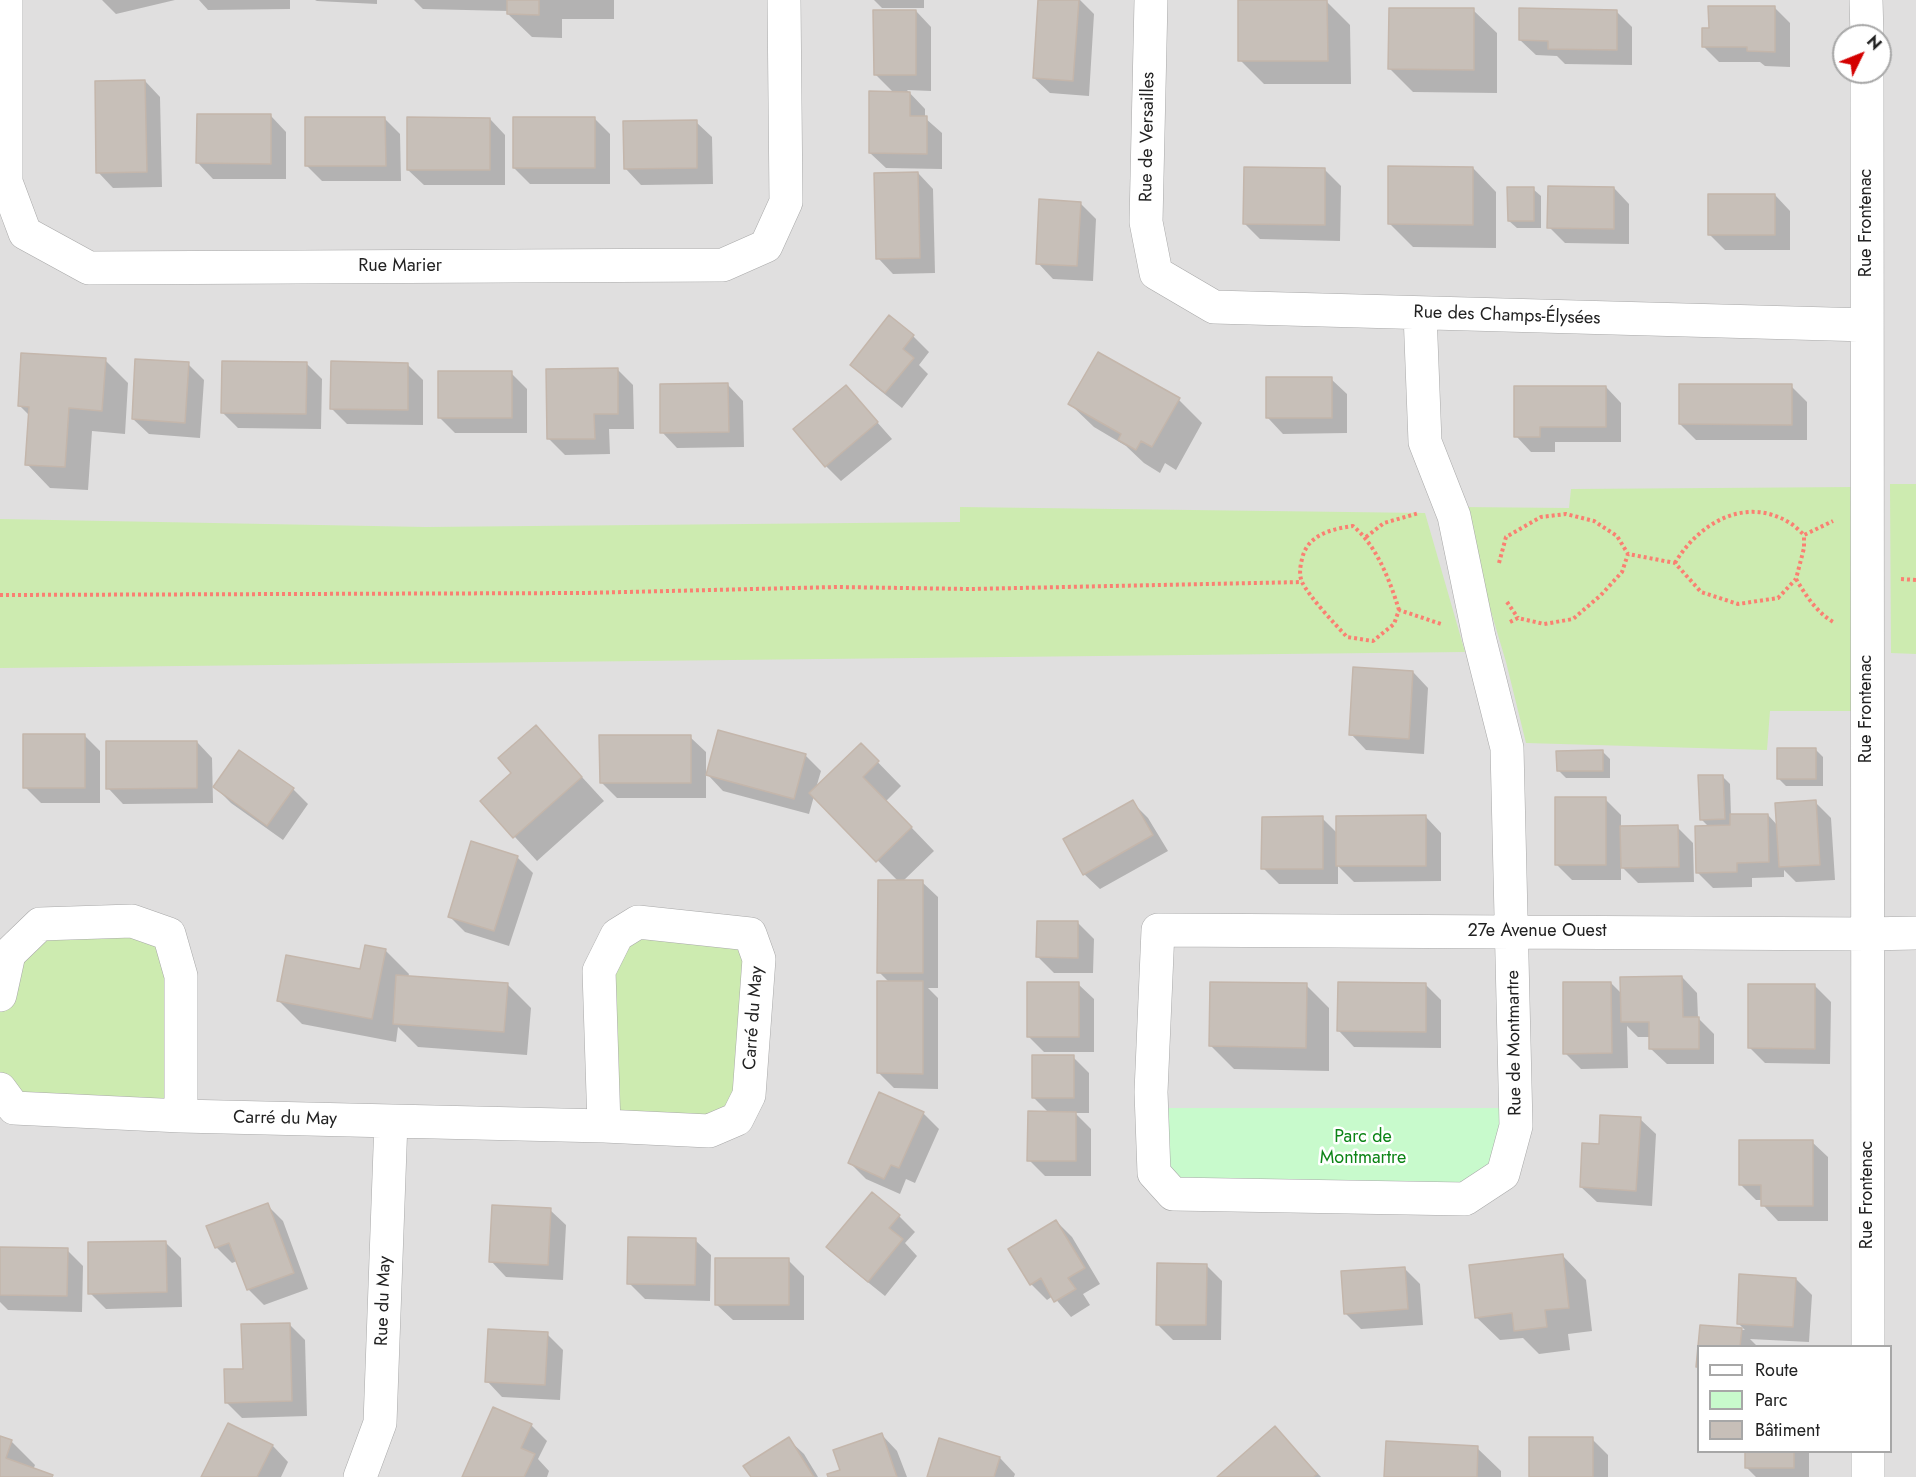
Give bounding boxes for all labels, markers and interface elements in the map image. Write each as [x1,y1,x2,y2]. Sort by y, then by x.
north arrow [1832,24,1892,84]
text: N [1861,30,1887,55]
street label: Rue de Versailles [1136,72,1160,202]
street label: Rue Frontenac [1856,169,1878,277]
street label: Rue Marier [358,256,442,278]
street label: Rue des Champs-Élysées [1413,302,1601,330]
street label: Rue Frontenac [1856,655,1878,763]
street label: 27e Avenue Ouest [1468,921,1606,943]
street label: Carré du May [740,965,768,1071]
street label: Rue de Montmartre [1503,970,1527,1116]
street label: Carré du May [233,1107,337,1131]
park label: Parc de Montmartre [1320,1127,1406,1170]
street label: Rue Frontenac [1857,1141,1879,1249]
street label: Rue du May [372,1255,396,1347]
legend [1697,1345,1892,1453]
text: Route [1755,1357,1798,1383]
text: Parc [1755,1387,1788,1413]
text: Bâtiment [1755,1417,1820,1443]

